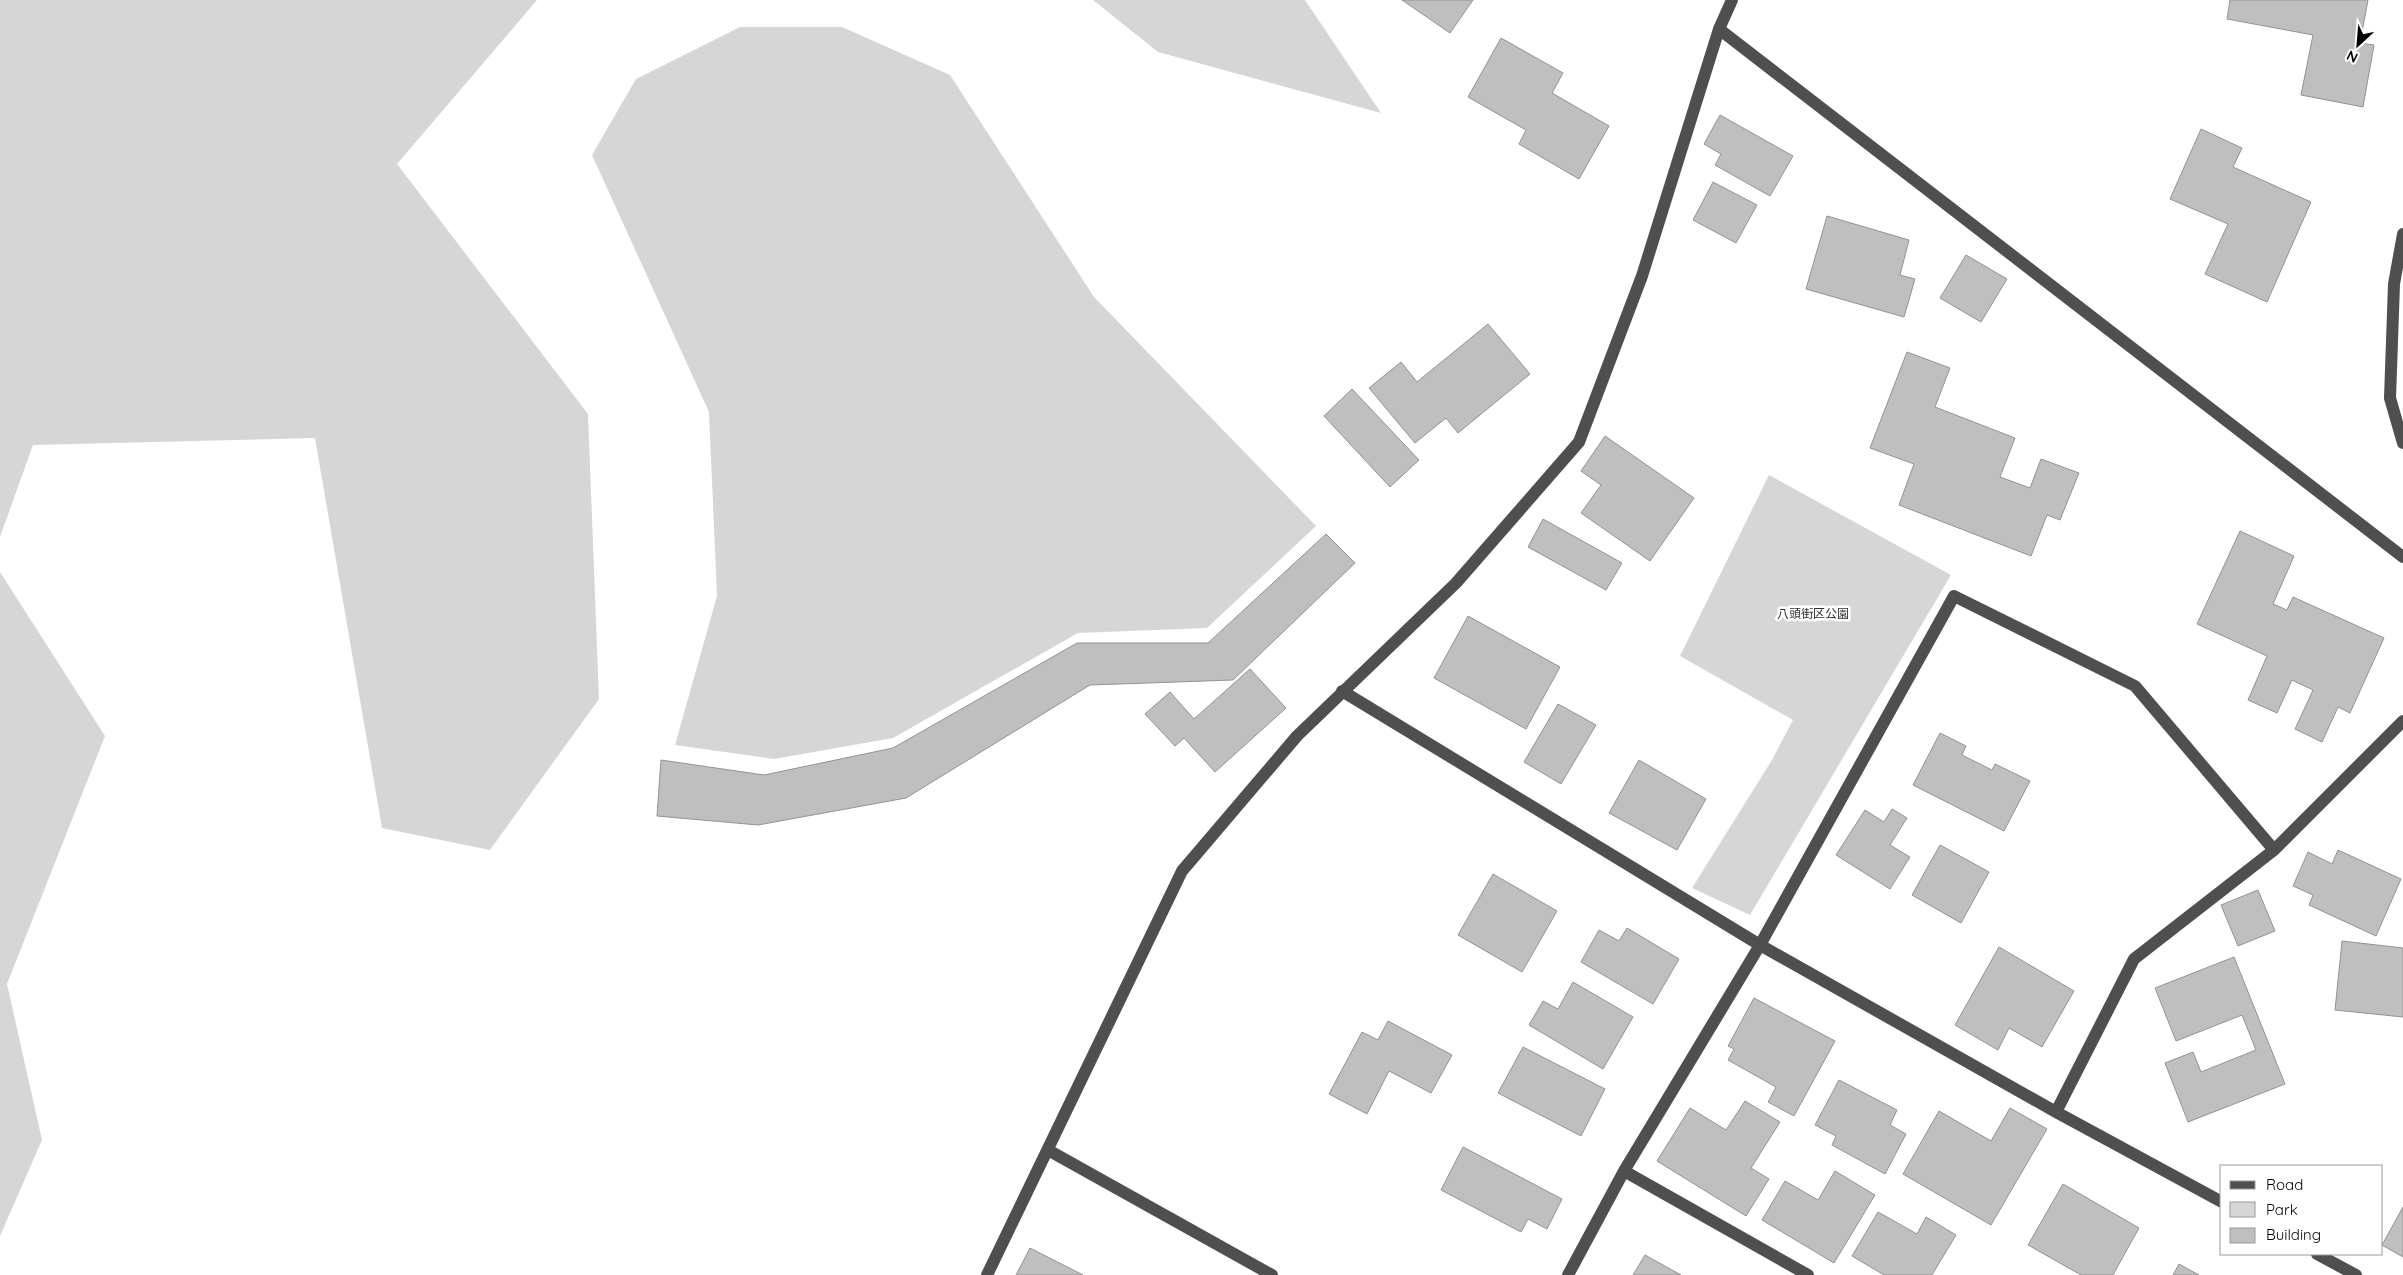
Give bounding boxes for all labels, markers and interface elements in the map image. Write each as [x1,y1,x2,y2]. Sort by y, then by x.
north arrow [2333,20,2383,70]
text: N [2344,46,2361,67]
park label: 八頭街区公園 [1777,606,1849,621]
legend [2220,1165,2383,1255]
text: Road [2266,1175,2303,1194]
text: Park [2266,1200,2298,1219]
text: Building [2266,1225,2321,1244]

